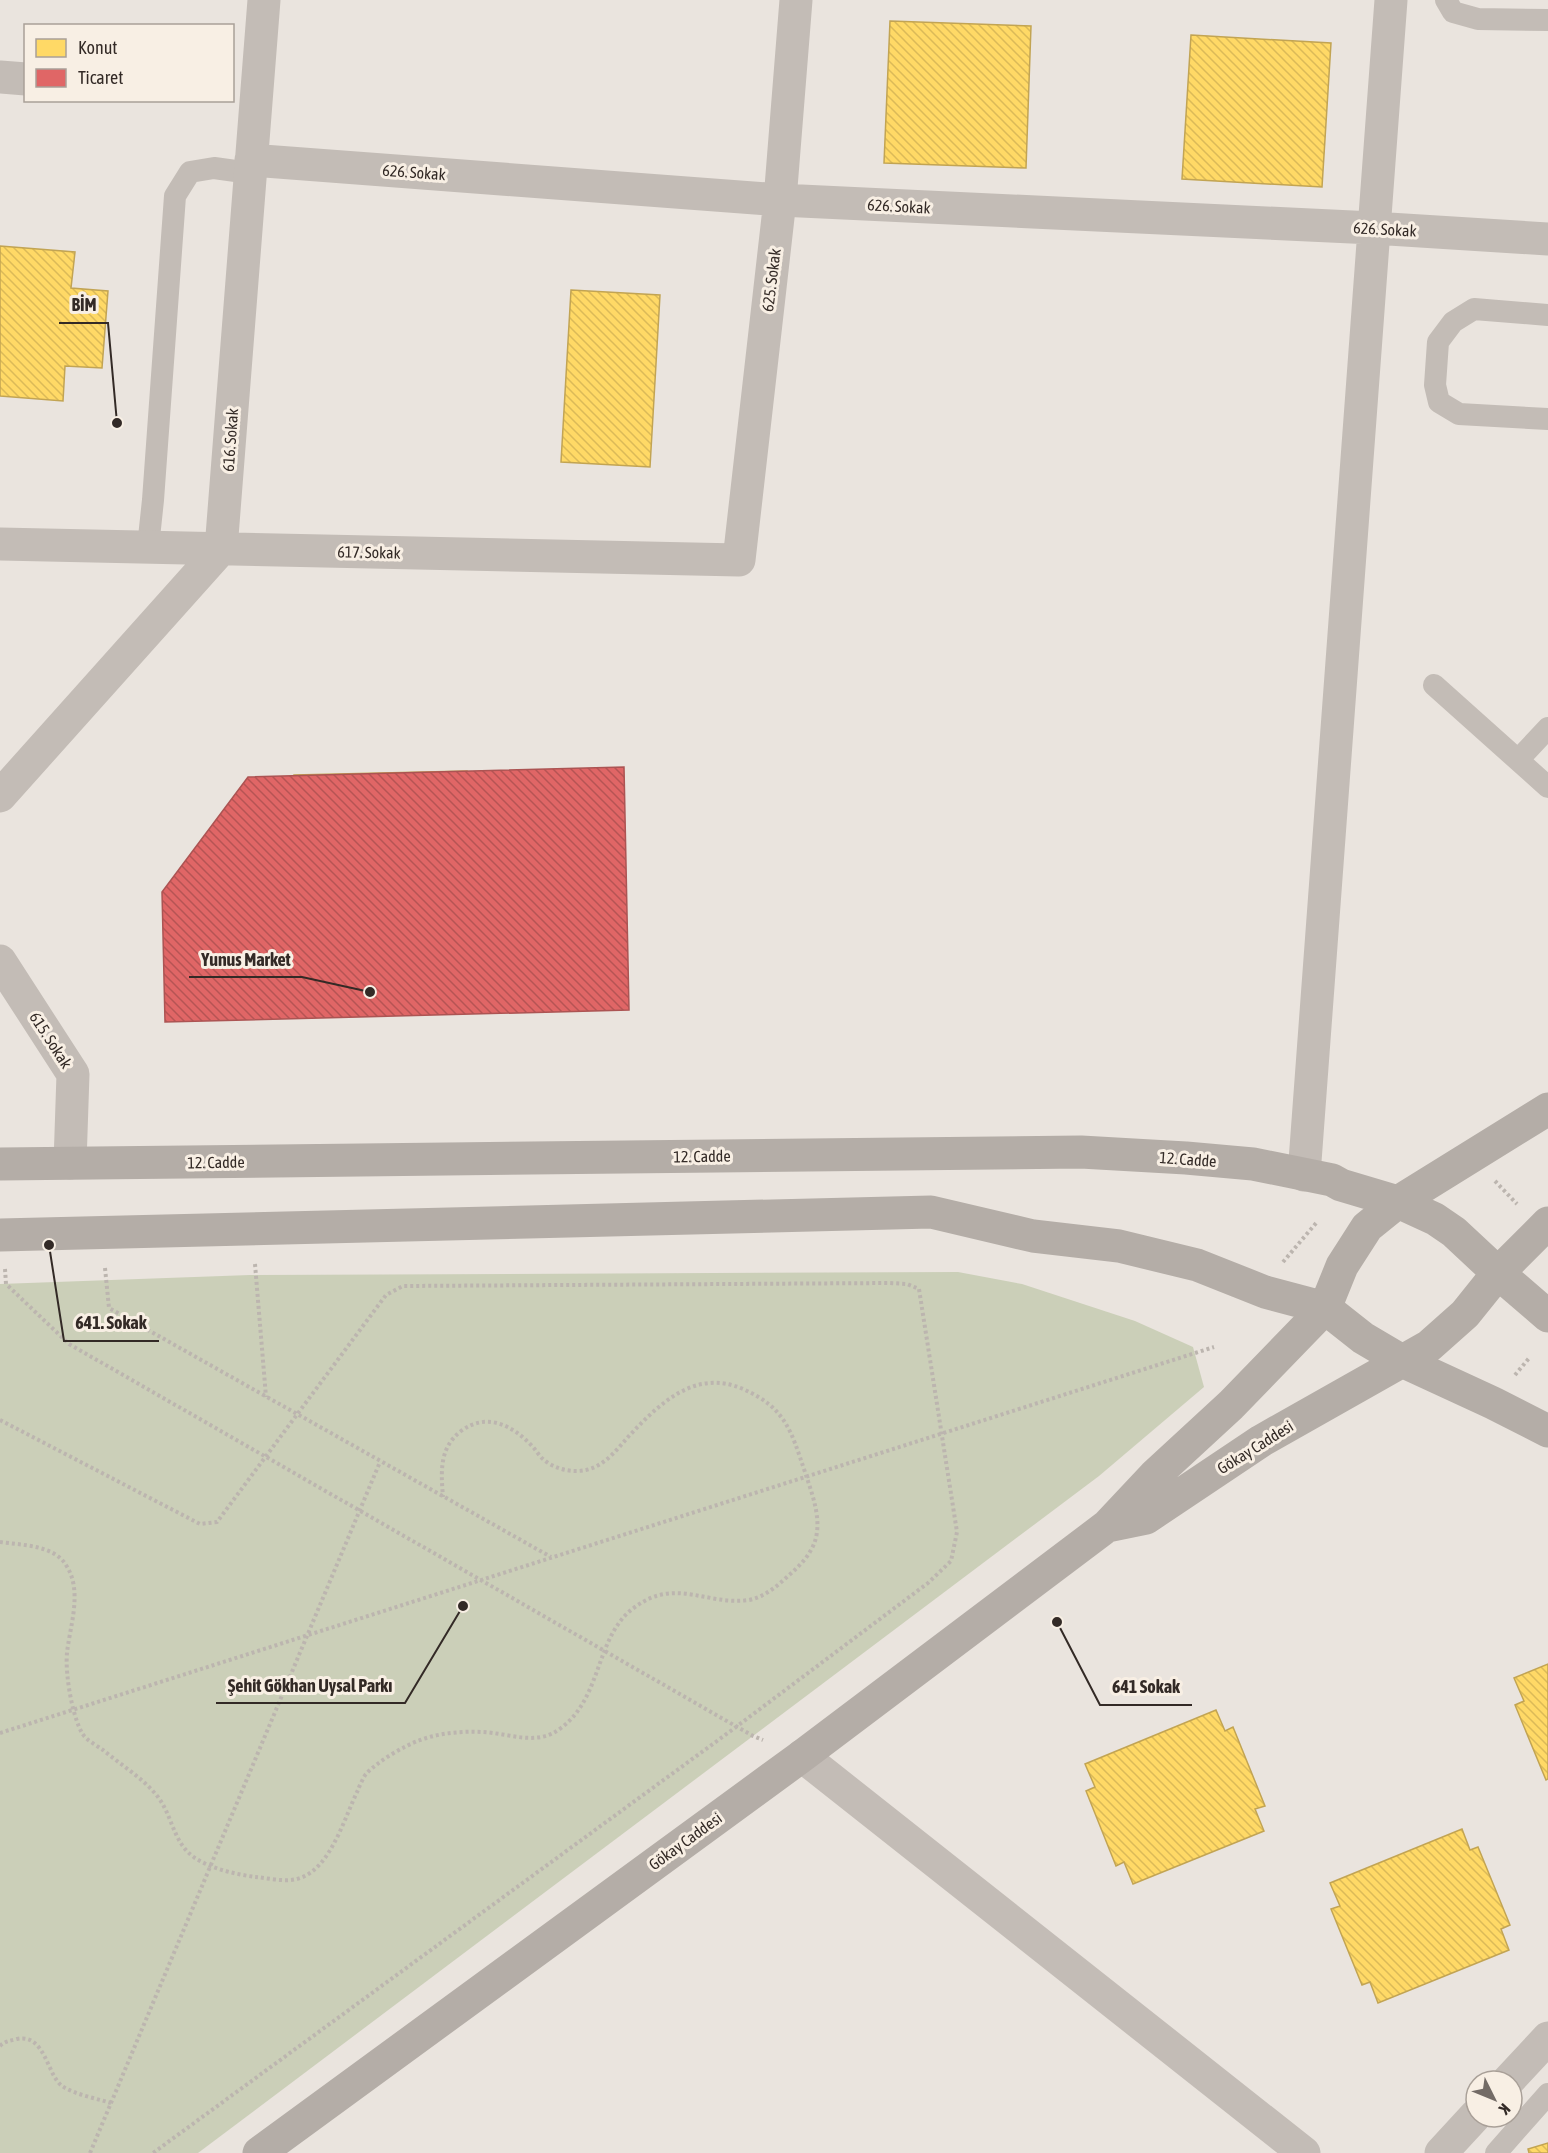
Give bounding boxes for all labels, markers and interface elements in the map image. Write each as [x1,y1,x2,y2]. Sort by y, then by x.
legend [24,24,234,102]
text: Konut [78,37,118,58]
text: Ticaret [78,67,123,88]
street label: 626. Sokak [382,161,446,183]
street label: 626. Sokak [867,195,931,217]
street label: 626. Sokak [1353,218,1417,240]
street label: 625. Sokak [758,247,784,313]
callout: BİM [59,287,108,323]
text: BİM [71,294,97,315]
street label: 616. Sokak [219,408,241,472]
street label: 617. Sokak [337,542,401,562]
callout: Yunus Market [189,941,302,977]
text: Yunus Market [200,949,292,970]
street label: 615. Sokak [26,1009,76,1071]
street label: 12. Cadde [673,1147,731,1165]
street label: 12. Cadde [1159,1148,1217,1170]
street label: 12. Cadde [187,1153,245,1171]
callout: 641. Sokak [64,1305,159,1341]
text: 641. Sokak [75,1312,148,1333]
street label: Gökay Caddesi [1214,1417,1297,1478]
callout: Şehit Gökhan Uysal Parkı [216,1667,405,1703]
callout: 641 Sokak [1100,1669,1192,1705]
text: Şehit Gökhan Uysal Parkı [228,1675,392,1696]
text: 641 Sokak [1112,1676,1181,1697]
street label: Gökay Caddesi [645,1809,726,1874]
north arrow [1464,2069,1524,2129]
text: K [1496,2100,1514,2118]

